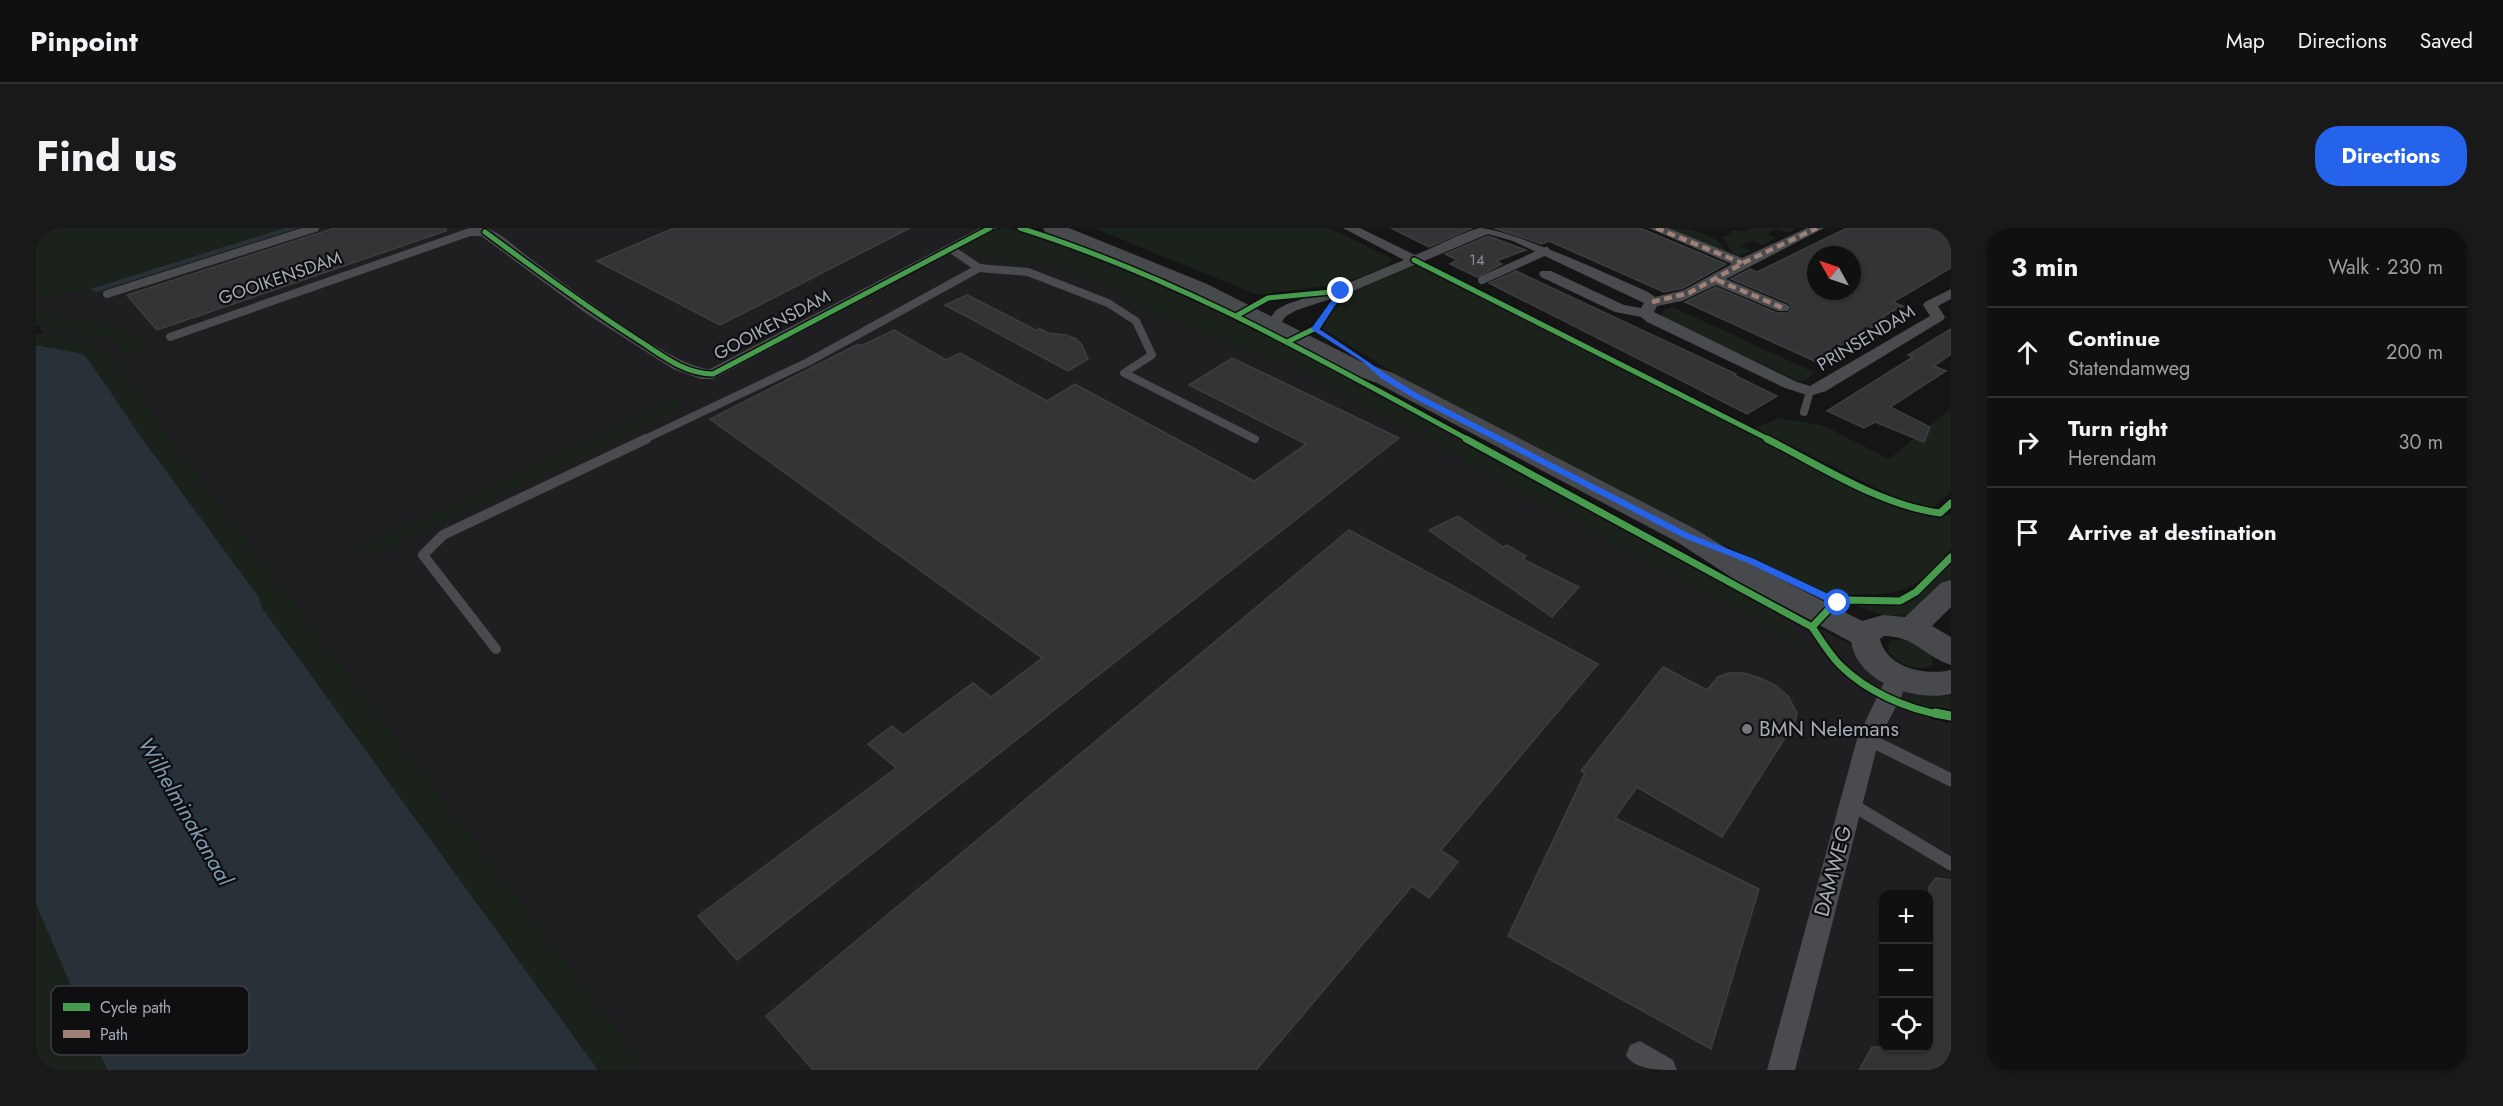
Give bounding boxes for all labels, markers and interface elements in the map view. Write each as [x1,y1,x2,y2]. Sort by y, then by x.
text: Pinpoint [30,21,138,62]
text: Map [2226,26,2265,56]
text: Directions [2298,26,2387,56]
text: Saved [2420,26,2473,56]
text: Find us [36,126,177,187]
button: Directions [2315,126,2467,186]
street label: GOOIKENSDAM [215,245,345,311]
north arrow [1807,246,1861,300]
text: 3 min [2011,248,2078,286]
house number: 14 [1469,249,1485,271]
text: Walk · 230 m [2328,253,2443,282]
route end [1327,277,1353,303]
street label: GOOIKENSDAM [709,283,835,367]
street label: PRINSENDAM [1812,298,1920,378]
text: Continue [2068,322,2160,354]
icon: ahead [2011,336,2044,369]
text: 200 m [2386,338,2443,367]
text: Statendamweg [2068,354,2191,383]
text: Turn right [2068,412,2168,444]
icon: right [2011,426,2044,459]
text: 30 m [2398,428,2443,457]
text: Herendam [2068,444,2157,473]
icon: arrive [2011,516,2044,549]
text: Arrive at destination [2068,516,2277,548]
route start [1824,589,1850,615]
place label: BMN Nelemans [1759,714,1899,744]
marker: BMN Nelemans [1740,722,1754,736]
water label: Wilhelminakanaal [131,731,242,892]
street label: DAMWEG [1806,822,1860,920]
map controls [1879,890,1933,1052]
button: + [1879,890,1933,944]
button: − [1879,944,1933,998]
legend [51,986,249,1055]
text: Cycle path [100,996,171,1019]
button: locate [1879,998,1933,1052]
text: Path [100,1023,128,1046]

